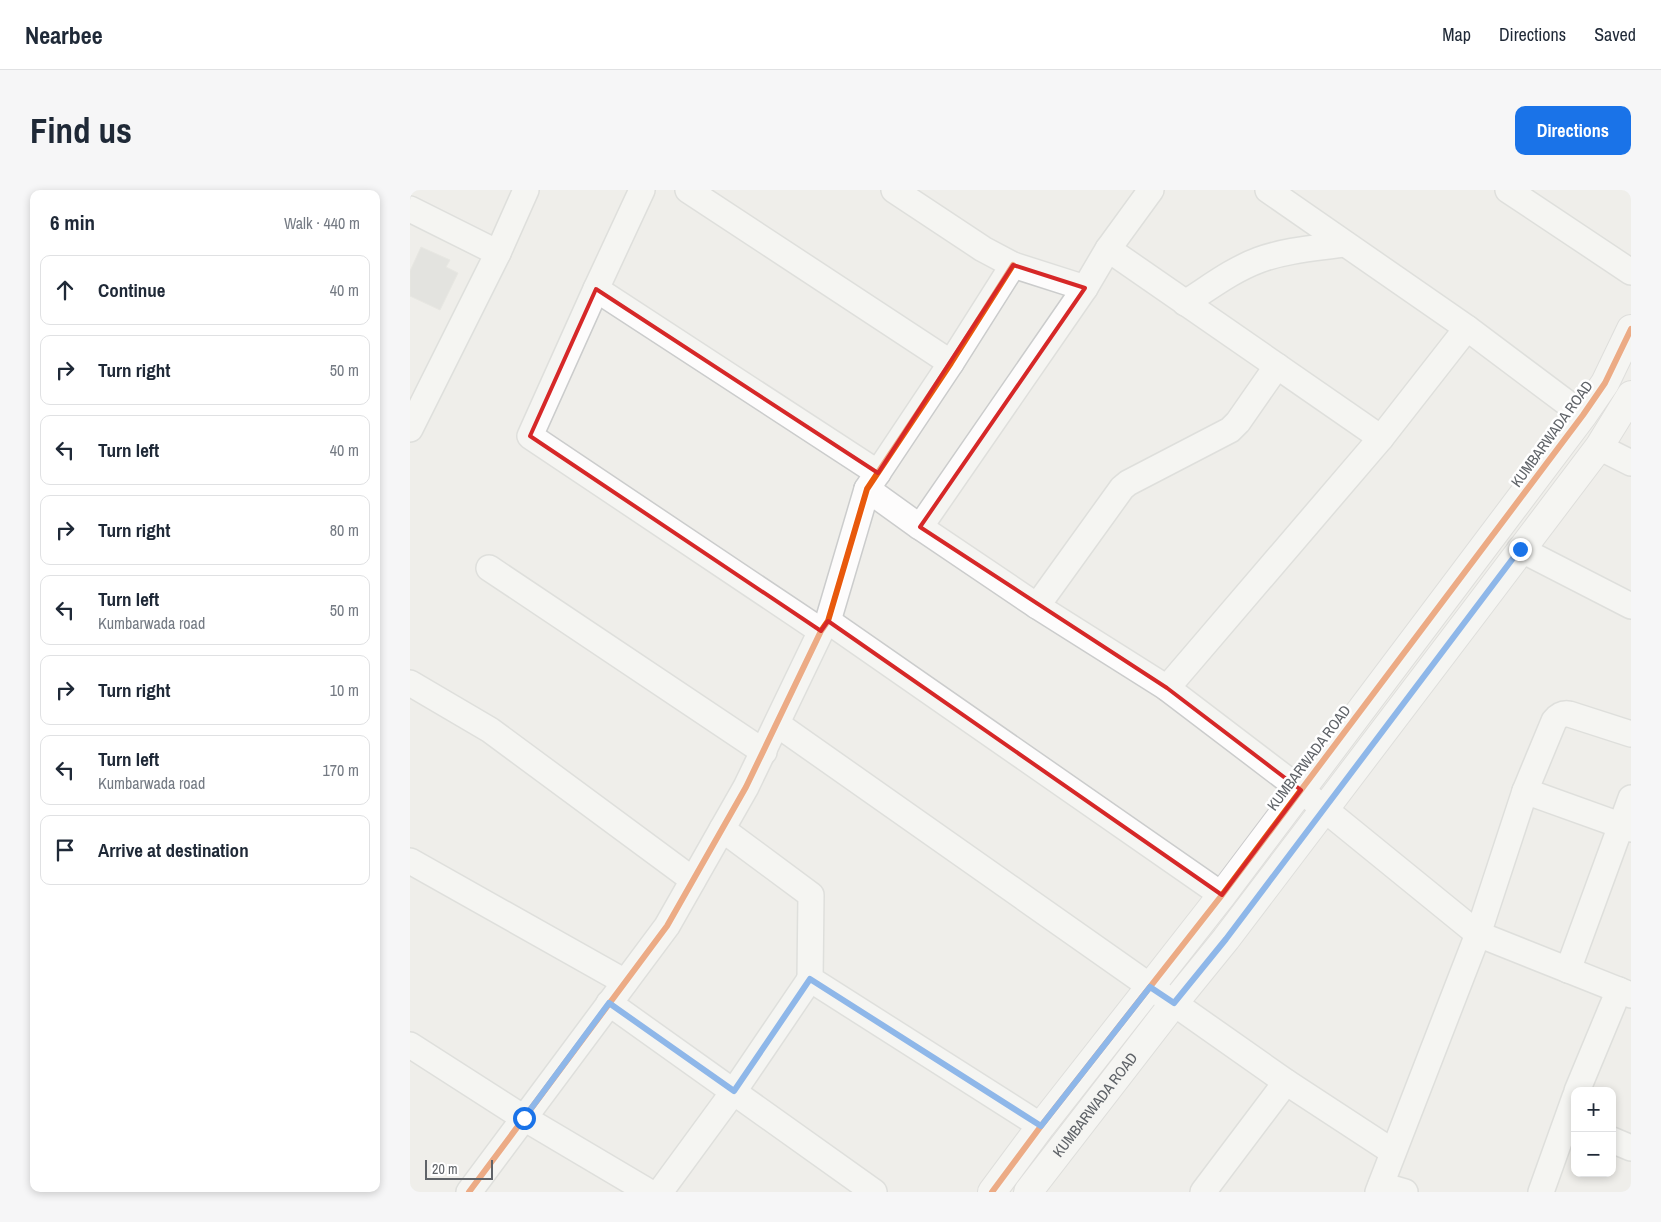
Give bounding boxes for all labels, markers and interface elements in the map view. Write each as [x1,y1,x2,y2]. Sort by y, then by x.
text: Nearbee [25,19,103,51]
text: Map [1442,22,1471,47]
text: Directions [1499,22,1566,47]
text: Saved [1594,22,1636,47]
button: Directions [1515,106,1631,155]
text: Find us [30,107,132,154]
text: 6 min [50,208,95,237]
text: Walk · 440 m [284,212,360,234]
icon: ahead [51,276,79,304]
text: Continue [98,277,166,303]
text: 40 m [330,279,359,301]
icon: right [51,356,79,384]
text: Turn right [98,357,170,383]
text: 50 m [330,359,359,381]
street label: KUMBARWADA ROAD [1506,376,1598,491]
icon: left [51,436,79,464]
text: Turn left [98,437,159,463]
text: 40 m [330,439,359,461]
icon: right [51,516,79,544]
text: Turn right [98,517,170,543]
text: 80 m [330,519,359,541]
route end [1509,538,1532,561]
text: Turn left [98,586,159,612]
icon: left [51,596,79,624]
text: 50 m [330,599,359,621]
text: Kumbarwada road [98,612,205,634]
icon: right [51,676,79,704]
text: Turn right [98,677,170,703]
text: 10 m [330,679,359,701]
street label: KUMBARWADA ROAD [1262,701,1355,815]
text: Turn left [98,746,159,772]
icon: left [51,756,79,784]
text: 170 m [323,759,359,781]
text: Kumbarwada road [98,772,205,794]
icon: arrive [51,836,79,864]
text: Arrive at destination [98,837,249,863]
street label: KUMBARWADA ROAD [1048,1048,1142,1161]
map controls [1571,1087,1616,1177]
button: + [1571,1087,1616,1132]
route start [513,1107,536,1130]
button: − [1571,1132,1616,1177]
scale bar [425,1157,492,1180]
text: 20 m [432,1160,458,1178]

